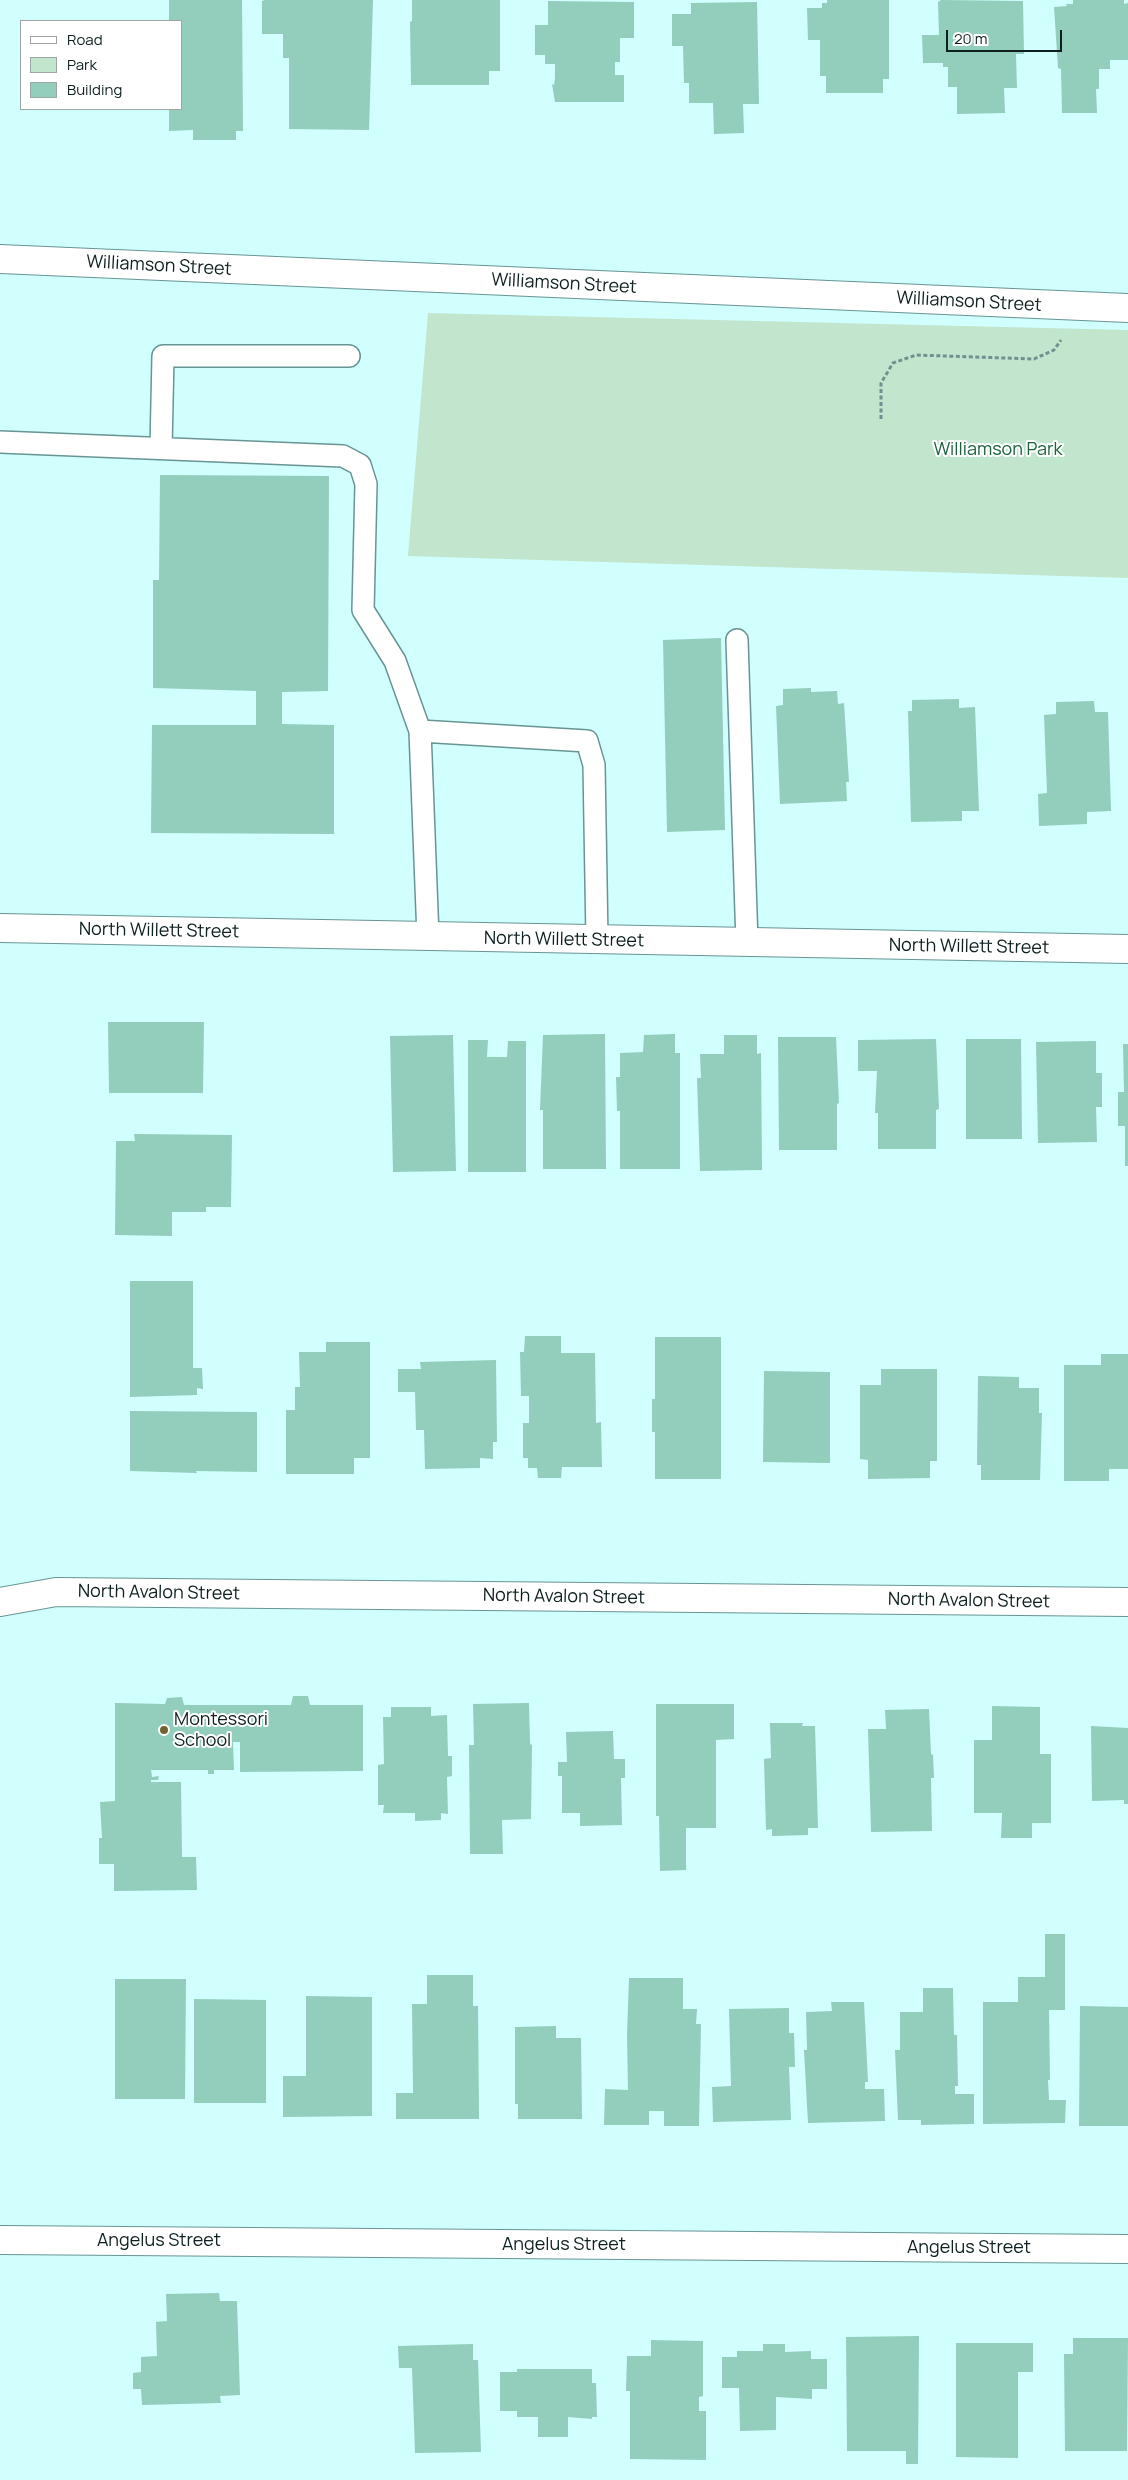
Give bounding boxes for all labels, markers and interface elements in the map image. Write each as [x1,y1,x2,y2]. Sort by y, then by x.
legend [20,20,182,110]
scale bar [948,20,1064,52]
text: 20 m [954,28,987,49]
text: Road [67,29,103,50]
text: Park [67,54,97,75]
text: Building [67,79,122,100]
street label: Williamson Street [86,251,232,281]
street label: Williamson Street [491,269,637,299]
street label: Williamson Street [896,287,1042,317]
park label: Williamson Park [934,439,1062,461]
street label: North Willett Street [79,919,239,943]
street label: North Willett Street [484,928,644,952]
street label: North Willett Street [889,935,1049,959]
street label: North Avalon Street [78,1581,240,1605]
street label: North Avalon Street [483,1585,645,1609]
street label: North Avalon Street [888,1589,1050,1613]
place label: Montessori School [174,1709,268,1752]
marker: Montessori School [158,1724,170,1736]
street label: Angelus Street [97,2230,221,2252]
street label: Angelus Street [502,2234,626,2256]
street label: Angelus Street [907,2237,1031,2259]

